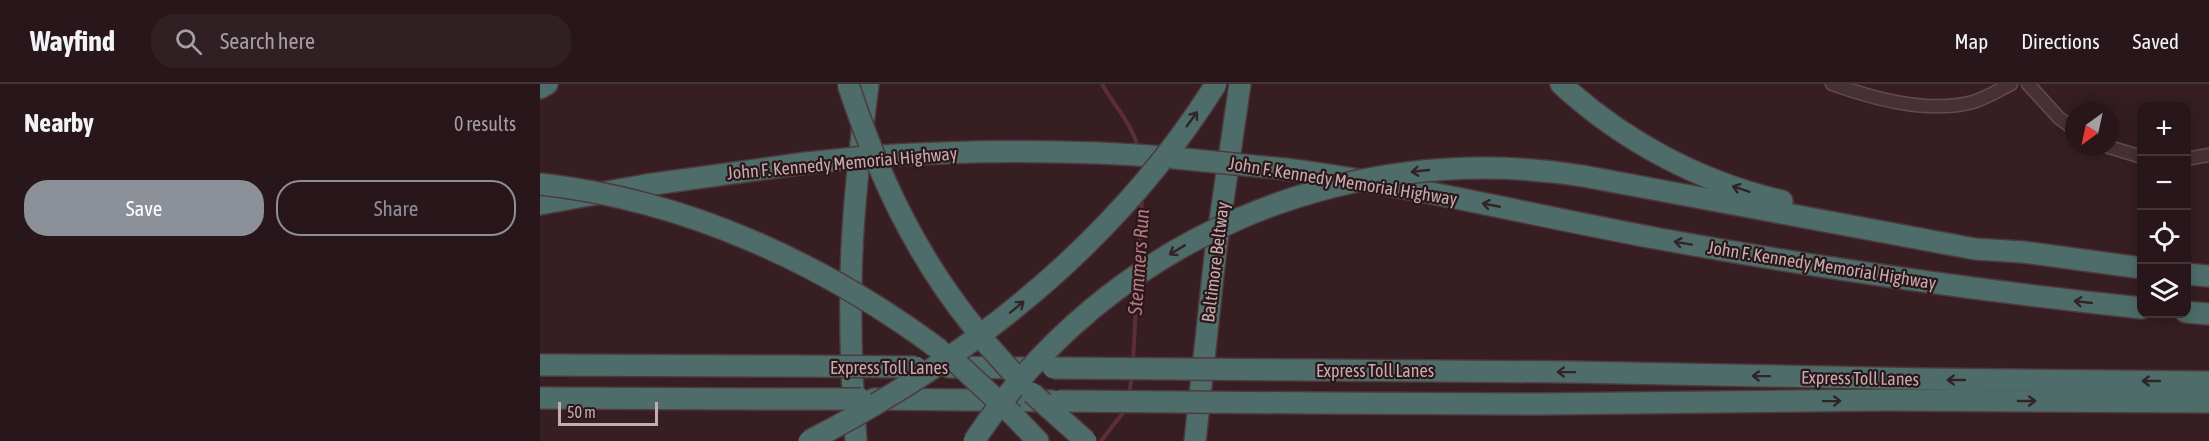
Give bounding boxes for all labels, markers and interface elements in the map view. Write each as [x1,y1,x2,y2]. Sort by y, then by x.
search box [151,14,571,68]
text: Wayfind [30,25,115,57]
icon: search [172,25,205,58]
text: Search here [220,28,315,54]
text: Map [1954,29,1988,53]
text: Directions [2021,29,2100,53]
text: Saved [2133,29,2179,53]
north arrow [2065,102,2119,156]
map controls [2137,102,2191,318]
button: + [2137,102,2191,156]
text: Nearby [24,108,94,138]
text: 0 results [454,112,516,135]
one-way arrow [1186,112,1198,128]
street label: John F. Kennedy Memorial Highway [726,142,958,184]
street label: John F. Kennedy Memorial Highway [1227,153,1459,209]
button: − [2137,156,2191,210]
one-way arrow [1411,166,1431,177]
button: Save [24,180,264,236]
button: Share [276,180,516,236]
one-way arrow [1732,183,1751,194]
one-way arrow [1482,199,1502,210]
street label: Baltimore Beltway [1197,200,1233,324]
water label: Stemmers Run [1123,208,1153,317]
button: locate [2137,210,2191,264]
one-way arrow [1673,237,1693,248]
street label: John F. Kennedy Memorial Highway [1706,237,1938,293]
one-way arrow [1169,244,1186,256]
button: layers [2137,264,2191,318]
one-way arrow [2074,296,2094,307]
one-way arrow [1009,301,1025,314]
street label: Express Toll Lanes [830,357,948,378]
street label: Express Toll Lanes [1316,360,1434,381]
one-way arrow [1556,366,1576,377]
street label: Express Toll Lanes [1801,366,1919,390]
one-way arrow [1751,370,1771,381]
one-way arrow [1946,374,1966,386]
one-way arrow [2141,375,2161,387]
one-way arrow [1822,395,1842,407]
one-way arrow [2017,395,2037,407]
scale bar [558,399,658,426]
text: 50 m [567,403,596,421]

